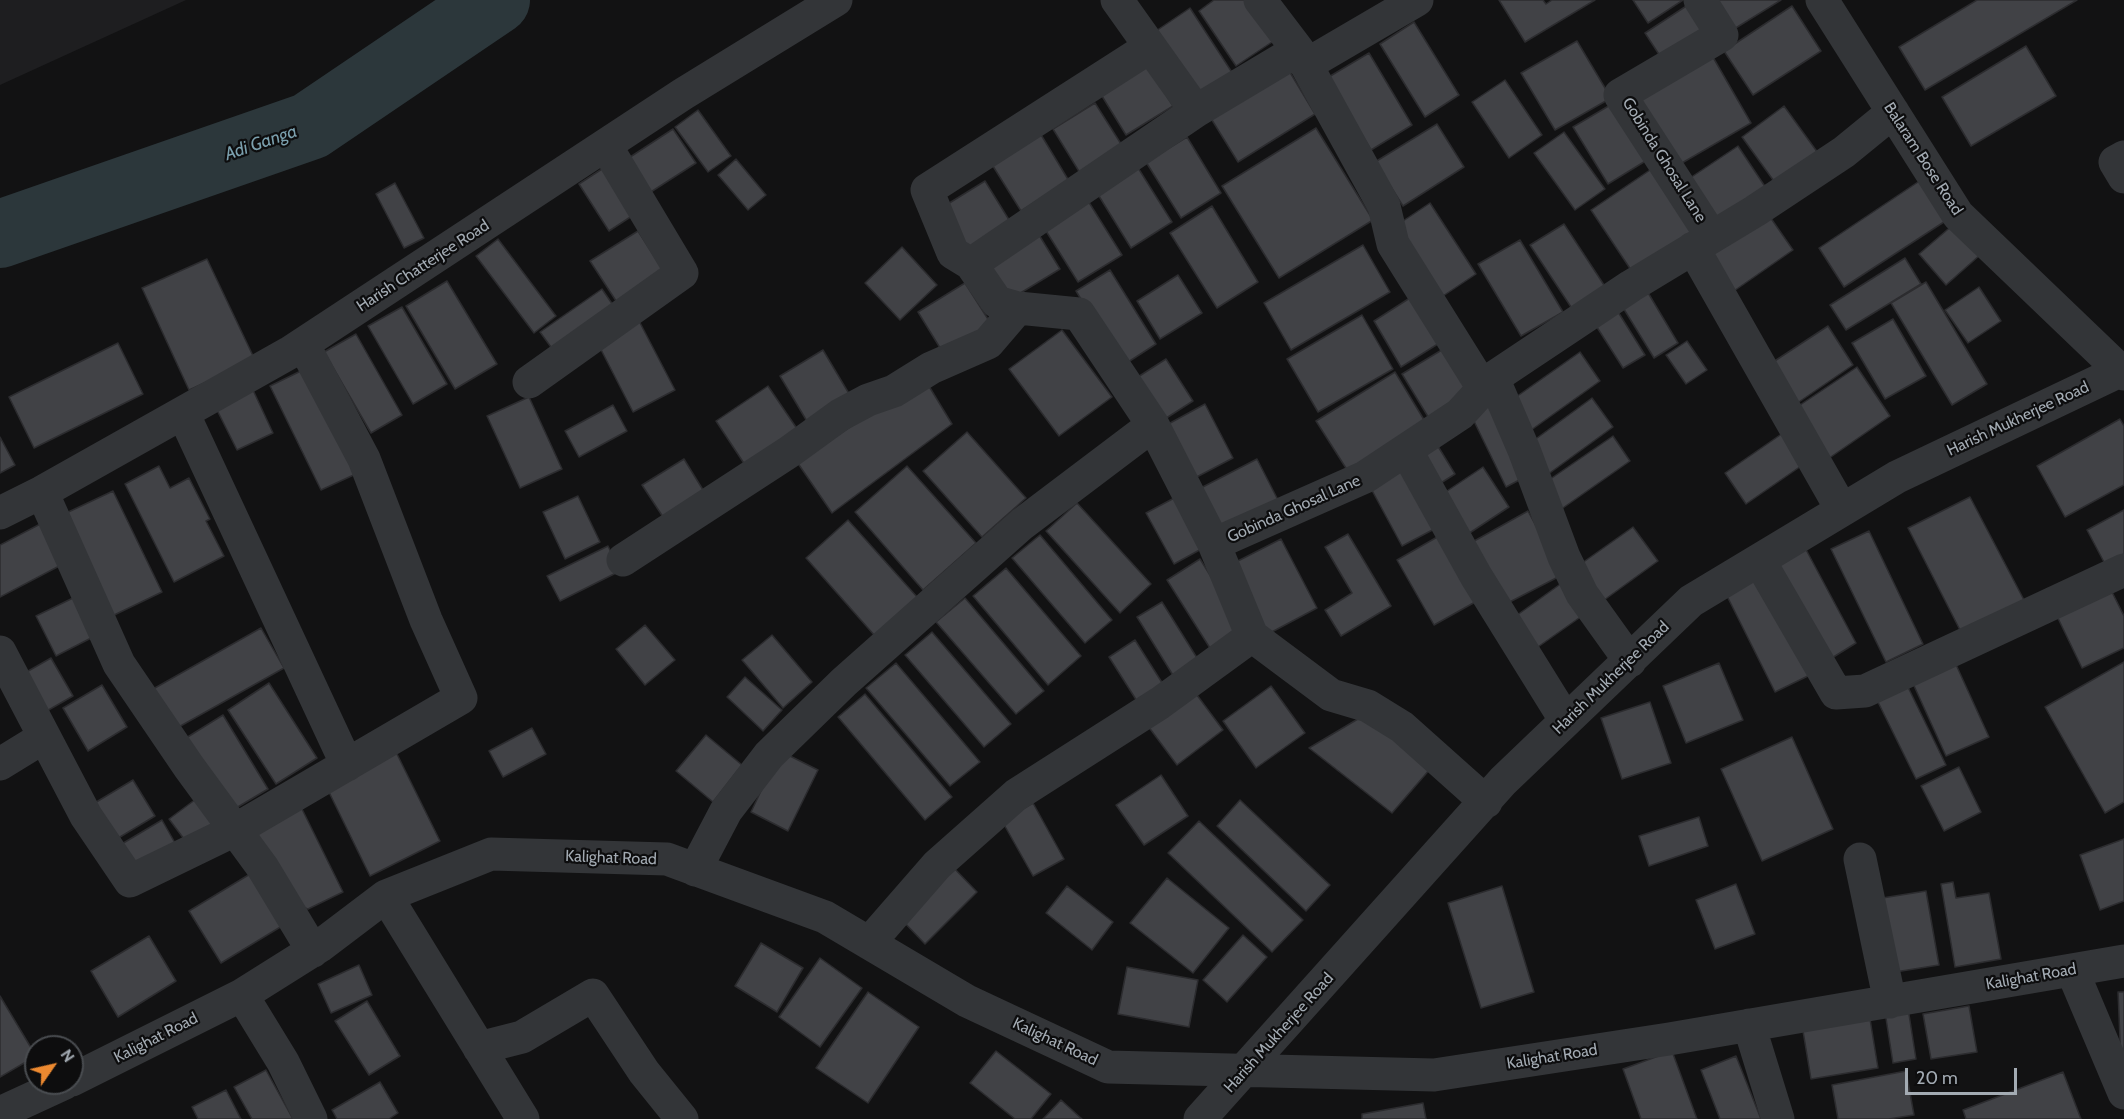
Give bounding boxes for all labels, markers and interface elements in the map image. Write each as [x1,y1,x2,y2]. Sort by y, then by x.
street label: Gobinda Ghosal Lane [1618,94,1710,226]
street label: Balaram Bose Road [1879,99,1967,219]
water label: Adi Ganga [222,121,300,165]
street label: Harish Chatterjee Road [353,216,493,316]
street label: Harish Mukherjee Road [1944,378,2092,460]
street label: Gobinda Ghosal Lane [1225,471,1363,547]
street label: Harish Mukherjee Road [1549,617,1673,739]
street label: Kalighat Road [565,847,657,869]
street label: Kalighat Road [1984,960,2078,994]
street label: Harish Mukherjee Road [1220,969,1338,1097]
street label: Kalighat Road [111,1009,201,1067]
street label: Kalighat Road [1009,1014,1101,1070]
north arrow [24,1035,84,1095]
street label: Kalighat Road [1505,1040,1599,1074]
text: N [57,1046,79,1066]
scale bar [1908,1056,2020,1094]
text: 20 m [1916,1067,1958,1089]

